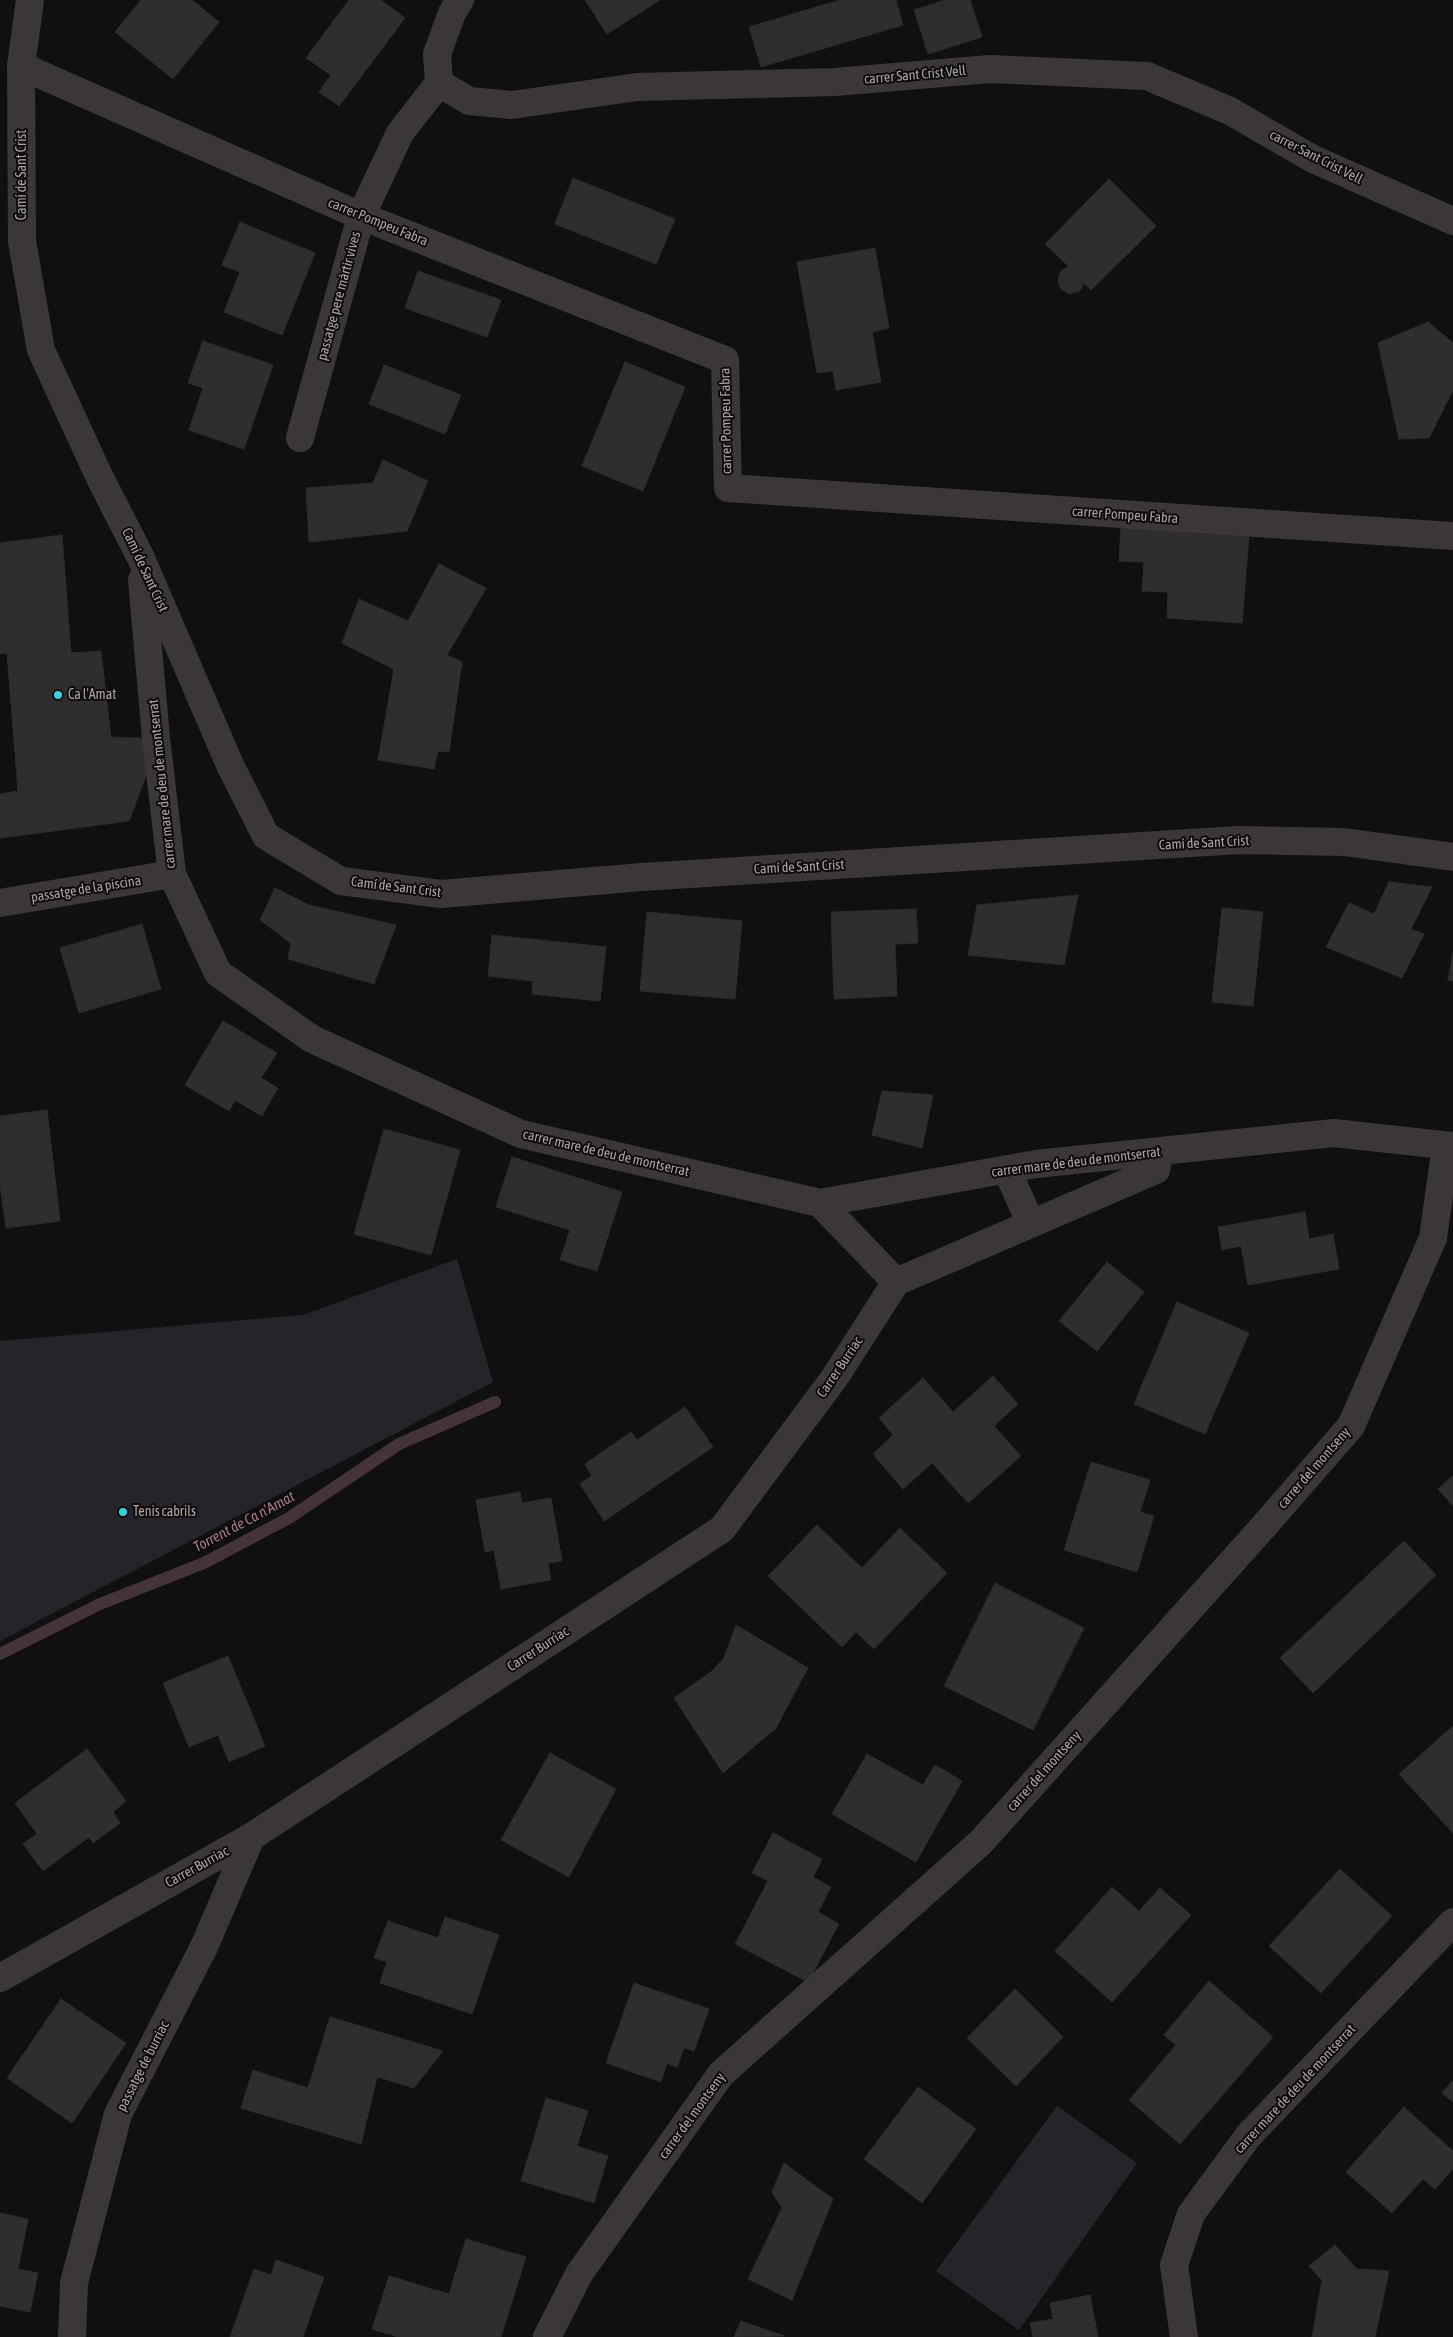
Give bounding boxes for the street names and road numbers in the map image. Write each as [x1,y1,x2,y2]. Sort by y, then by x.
street label: carrer Sant Crist Vell [863,62,967,88]
street label: carrer Sant Crist Vell [1267,126,1365,188]
street label: Camí de Sant Crist [14,130,30,220]
street label: carrer Pompeu Fabra [326,194,430,250]
street label: passatge pere màrtir vives [314,230,364,362]
street label: carrer Pompeu Fabra [717,368,735,474]
street label: carrer Pompeu Fabra [1071,503,1179,527]
street label: Camí de Sant Crist [118,525,172,615]
street label: carrer mare de deu de montserrat [145,699,179,869]
street label: Camí de Sant Crist [1158,832,1250,854]
street label: Camí de Sant Crist [753,856,845,878]
street label: passatge de la piscina [30,872,142,906]
street label: Camí de Sant Crist [350,873,442,901]
street label: carrer mare de deu de montserrat [521,1126,691,1180]
street label: carrer mare de deu de montserrat [991,1143,1161,1181]
street label: Carrer Burriac [813,1333,867,1401]
street label: carrer del montseny [1274,1424,1354,1512]
street label: Carrer Burriac [504,1623,572,1675]
street label: carrer del montseny [1004,1727,1084,1815]
street label: Carrer Burriac [162,1843,232,1891]
street label: passatge de burriac [113,2018,173,2114]
street label: carrer mare de deu de montserrat [1231,2021,1359,2157]
street label: carrer del montseny [655,2070,729,2162]

